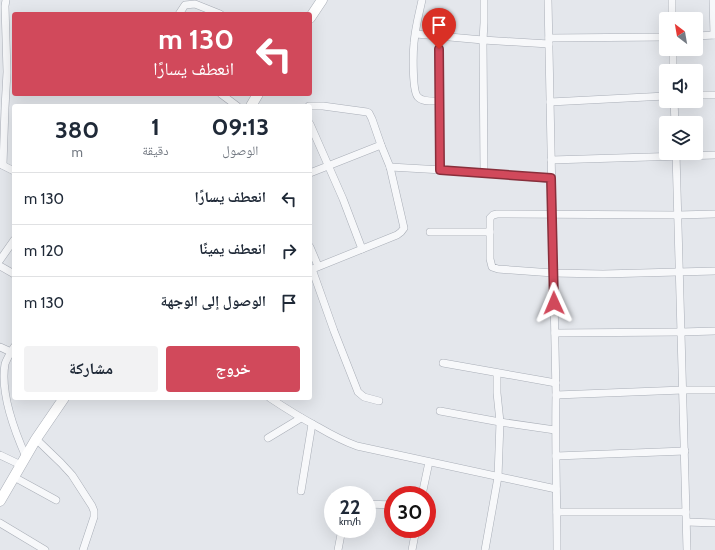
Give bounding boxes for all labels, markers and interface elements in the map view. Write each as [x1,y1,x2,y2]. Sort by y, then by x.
pin [422,8,456,49]
north arrow [659,12,703,56]
map controls [659,12,703,160]
icon: arrive [428,14,450,36]
text: 130 m [158,22,234,56]
icon: left [248,28,300,80]
text: انعطف يسارًا [153,58,234,80]
button: sound [659,64,703,108]
text: 1 [151,112,160,141]
text: 09:13 [212,112,269,141]
text: 380 [55,115,99,144]
button: layers [659,116,703,160]
text: دقيقة [142,142,169,158]
text: الوصول [222,142,258,158]
text: m [71,144,83,160]
text: انعطف يسارًا [195,188,266,206]
icon: left [278,188,300,210]
text: 130 m [24,190,64,208]
text: انعطف يمينًا [199,240,266,258]
icon: right [278,240,300,262]
text: 120 m [24,242,64,260]
position arrow [533,282,575,324]
text: الوصول إلى الوجهة [161,292,266,310]
icon: arrive [278,292,300,314]
text: 130 m [24,294,64,312]
button: مشاركة [24,346,158,392]
button: خروج [166,346,300,392]
speed limit sign: 30 [384,486,436,538]
text: 22 [339,495,361,519]
text: km/h [339,515,361,528]

